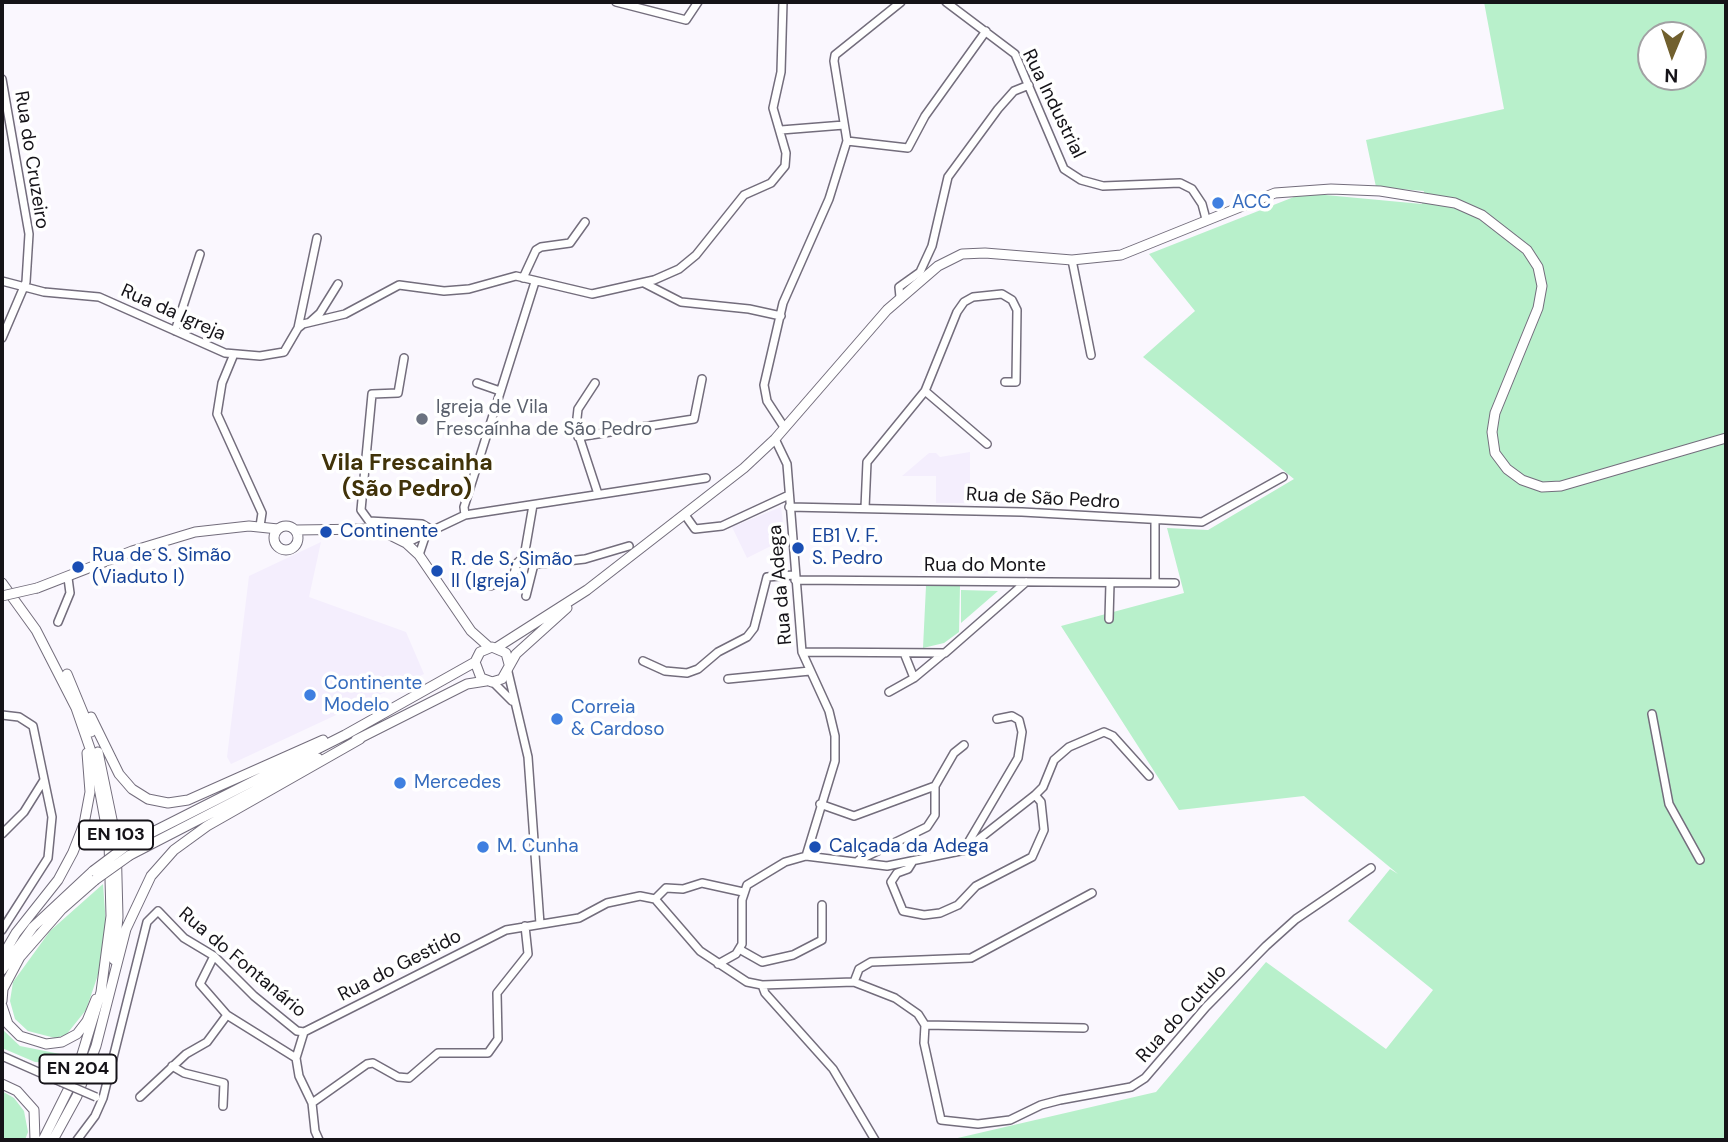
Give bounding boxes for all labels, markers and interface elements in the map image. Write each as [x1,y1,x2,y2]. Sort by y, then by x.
north arrow [1637,21,1707,91]
street label: Rua Industrial [1017,46,1089,162]
text: N [1664,63,1679,88]
street label: Rua do Cruzeiro [9,89,53,231]
place label: ACC [1232,192,1271,214]
marker: ACC [1210,195,1226,211]
street label: Rua da Igreja [117,280,229,346]
place label: Igreja de Vila Frescaínha de São Pedro [436,397,652,441]
marker: Igreja de Vila Frescaínha de São Pedro [414,411,430,427]
district label: Vila Frescainha (São Pedro) [321,450,493,504]
street label: Rua de São Pedro [965,484,1121,514]
place label: Continente [340,521,438,543]
marker: Continente [318,524,334,540]
street label: Rua da Adega [764,524,798,646]
place label: EB1 V. F. S. Pedro [812,526,883,570]
marker: EB1 V. F. S. Pedro [790,540,806,556]
place label: Rua de S. Simão (Viaduto I) [92,545,231,589]
place label: R. de S. Simão II (Igreja) [451,549,573,593]
street label: Rua do Monte [924,555,1046,577]
marker: Rua de S. Simão (Viaduto I) [70,559,86,575]
marker: R. de S. Simão II (Igreja) [429,563,445,579]
place label: Continente Modelo [324,673,422,717]
marker: Continente Modelo [302,687,318,703]
place label: Correia & Cardoso [571,697,665,741]
marker: Correia & Cardoso [549,711,565,727]
place label: Mercedes [414,772,501,794]
marker: Mercedes [392,775,408,791]
road number: EN 103 [79,820,153,850]
place label: M. Cunha [497,836,578,858]
place label: Calçada da Adega [829,836,989,858]
marker: M. Cunha [475,839,491,855]
marker: Calçada da Adega [807,839,823,855]
street label: Rua do Fontanário [174,903,310,1023]
street label: Rua do Gestido [335,925,465,1007]
street label: Rua do Cutulo [1132,960,1232,1068]
road number: EN 204 [40,1054,116,1084]

